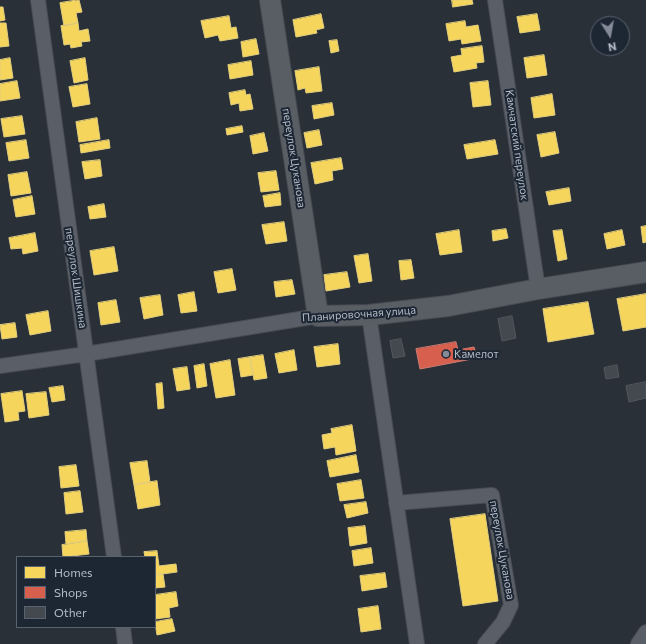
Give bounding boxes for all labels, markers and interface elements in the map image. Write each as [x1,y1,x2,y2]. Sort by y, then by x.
north arrow [590,16,630,56]
text: N [607,40,617,54]
street label: Камчатский переулок [503,89,531,201]
street label: переулок Цуканова [280,107,308,209]
street label: переулок Шишкина [62,227,90,329]
street label: Планировочная улица [302,303,416,325]
place label: Камелот [454,347,499,361]
marker: Камелот [441,349,451,359]
street label: переулок Цуканова [487,499,517,601]
legend [16,556,156,628]
text: Homes [54,565,92,579]
text: Shops [54,585,88,599]
text: Other [54,605,87,619]

